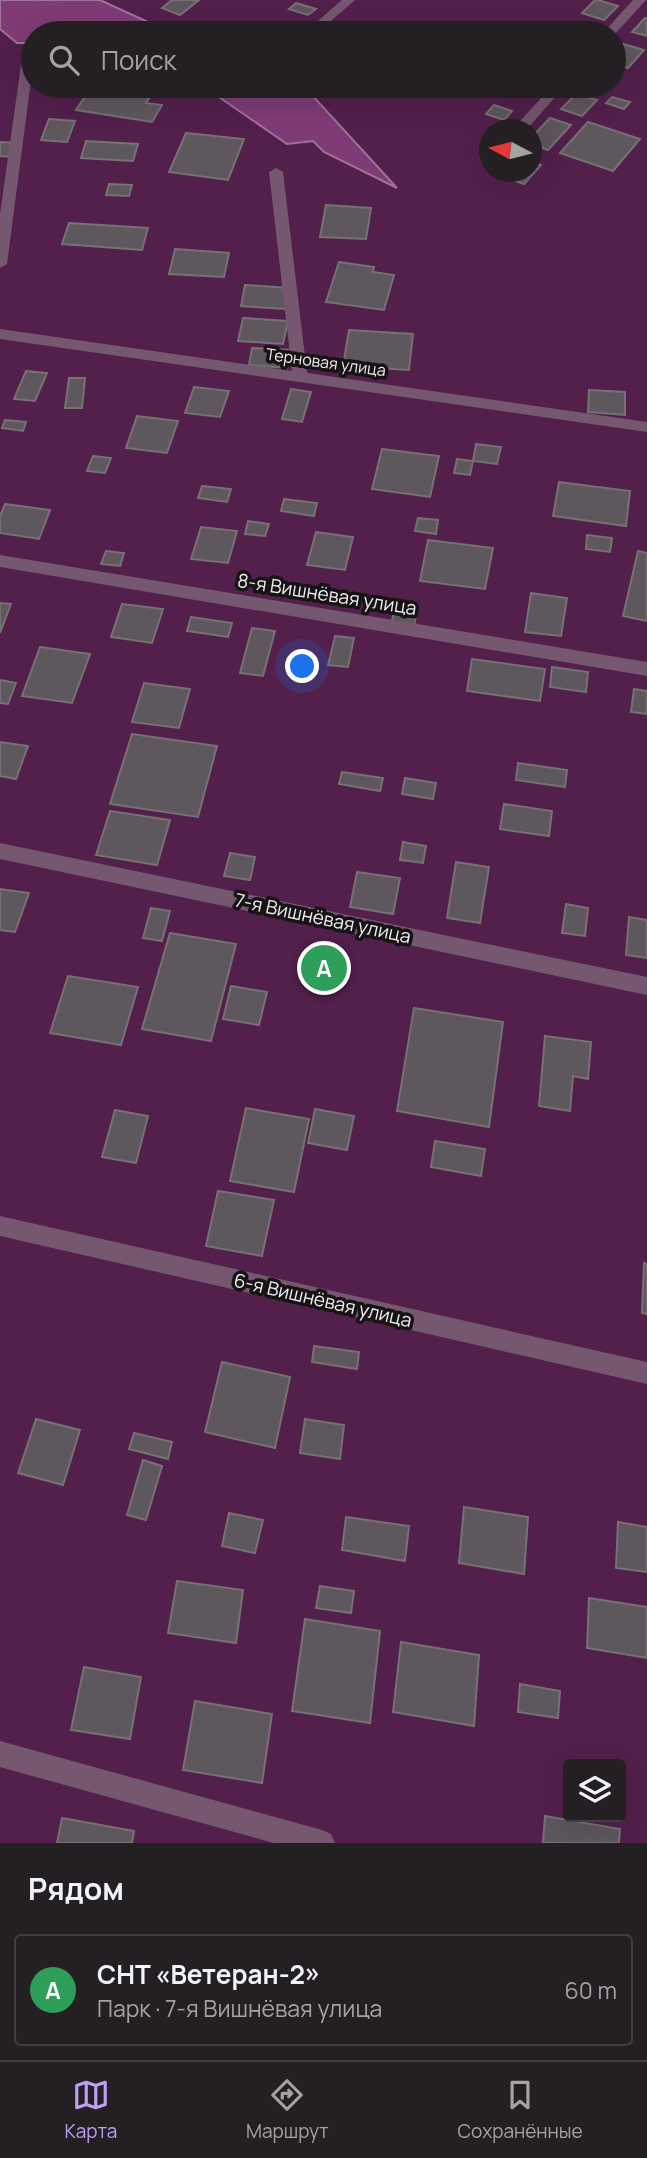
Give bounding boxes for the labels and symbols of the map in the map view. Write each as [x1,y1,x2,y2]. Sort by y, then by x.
north arrow [479,119,542,182]
street label: Терновая улица [265,343,387,381]
street label: 8-я Вишнёвая улица [235,567,419,621]
your location [285,649,319,683]
street label: 7-я Вишнёвая улица [233,887,413,949]
pin: A [301,942,347,994]
street label: 6-я Вишнёвая улица [231,1267,415,1333]

